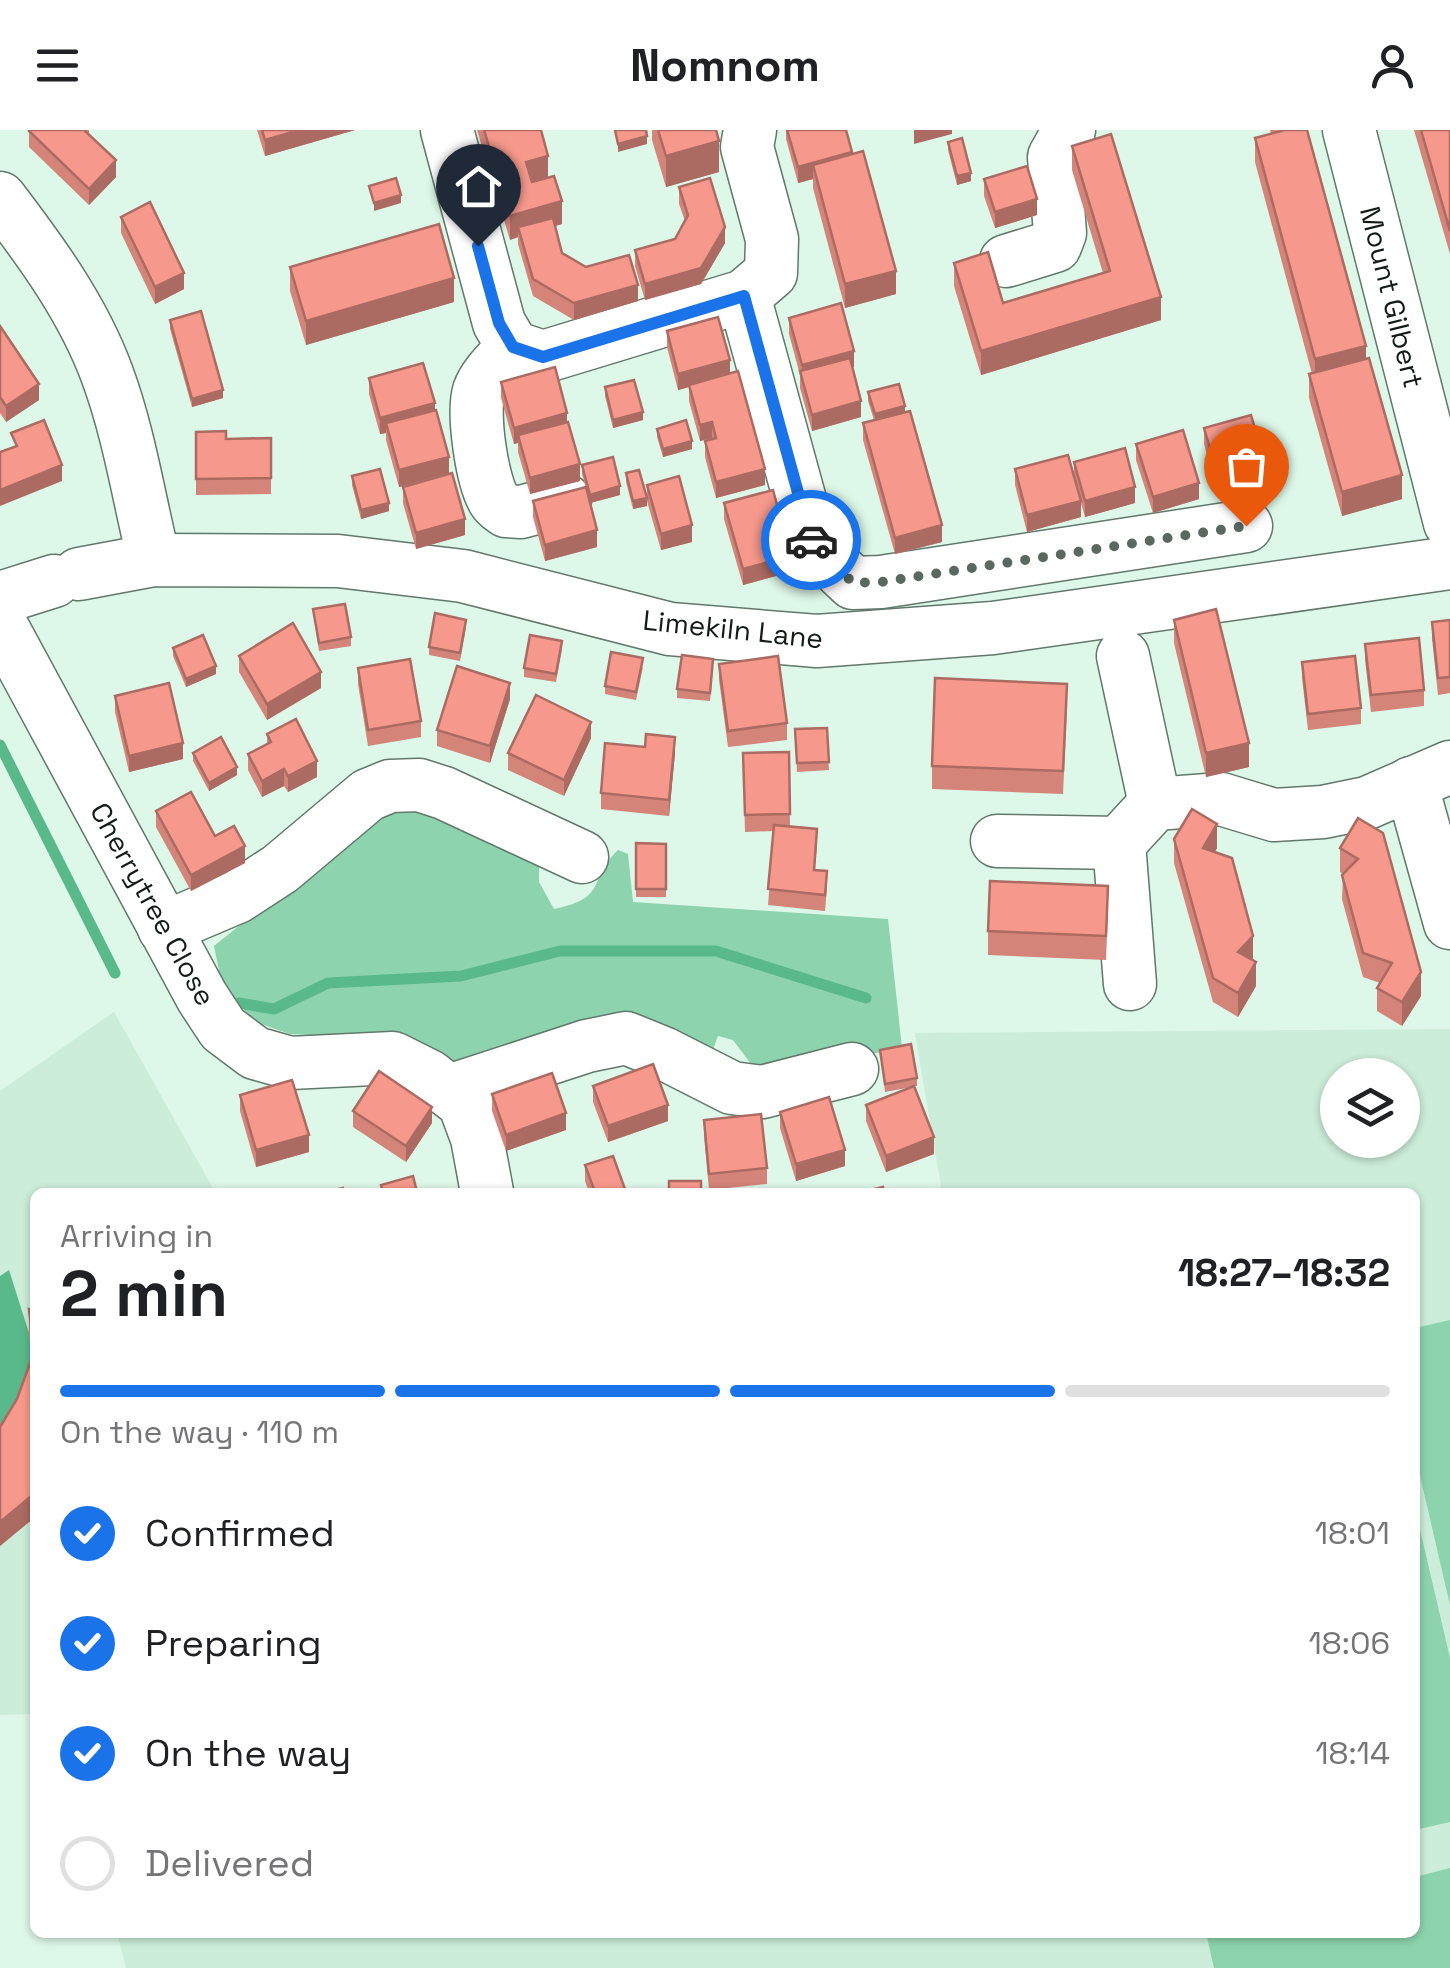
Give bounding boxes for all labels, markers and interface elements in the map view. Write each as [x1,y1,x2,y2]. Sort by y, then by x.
text: Nomnom [630,37,820,94]
icon: menu [30,38,85,93]
icon: person [1365,38,1420,93]
pin [436,144,521,247]
icon: home [451,159,506,214]
street label: Mount Gilbert [1352,203,1432,391]
pin [1204,424,1289,527]
icon: bag [1219,439,1274,494]
courier [761,490,861,590]
icon: car [784,513,839,568]
street label: Limekiln Lane [641,602,825,656]
street label: Cherrytree Close [82,796,224,1012]
map controls [1320,1058,1420,1158]
button: layers [1320,1058,1420,1158]
text: Arriving in [60,1216,213,1256]
text: 18:27–18:32 [1178,1249,1390,1297]
text: 2 min [60,1252,228,1335]
text: On the way · 110 m [60,1412,339,1452]
icon: check [60,1506,115,1561]
text: Confirmed [145,1509,335,1557]
text: 18:01 [1315,1513,1390,1553]
icon: check [60,1616,115,1671]
text: Preparing [145,1619,322,1667]
text: 18:06 [1308,1623,1390,1663]
icon: check [60,1726,115,1781]
text: On the way [145,1729,351,1777]
text: 18:14 [1315,1733,1390,1773]
text: Delivered [145,1839,314,1887]

